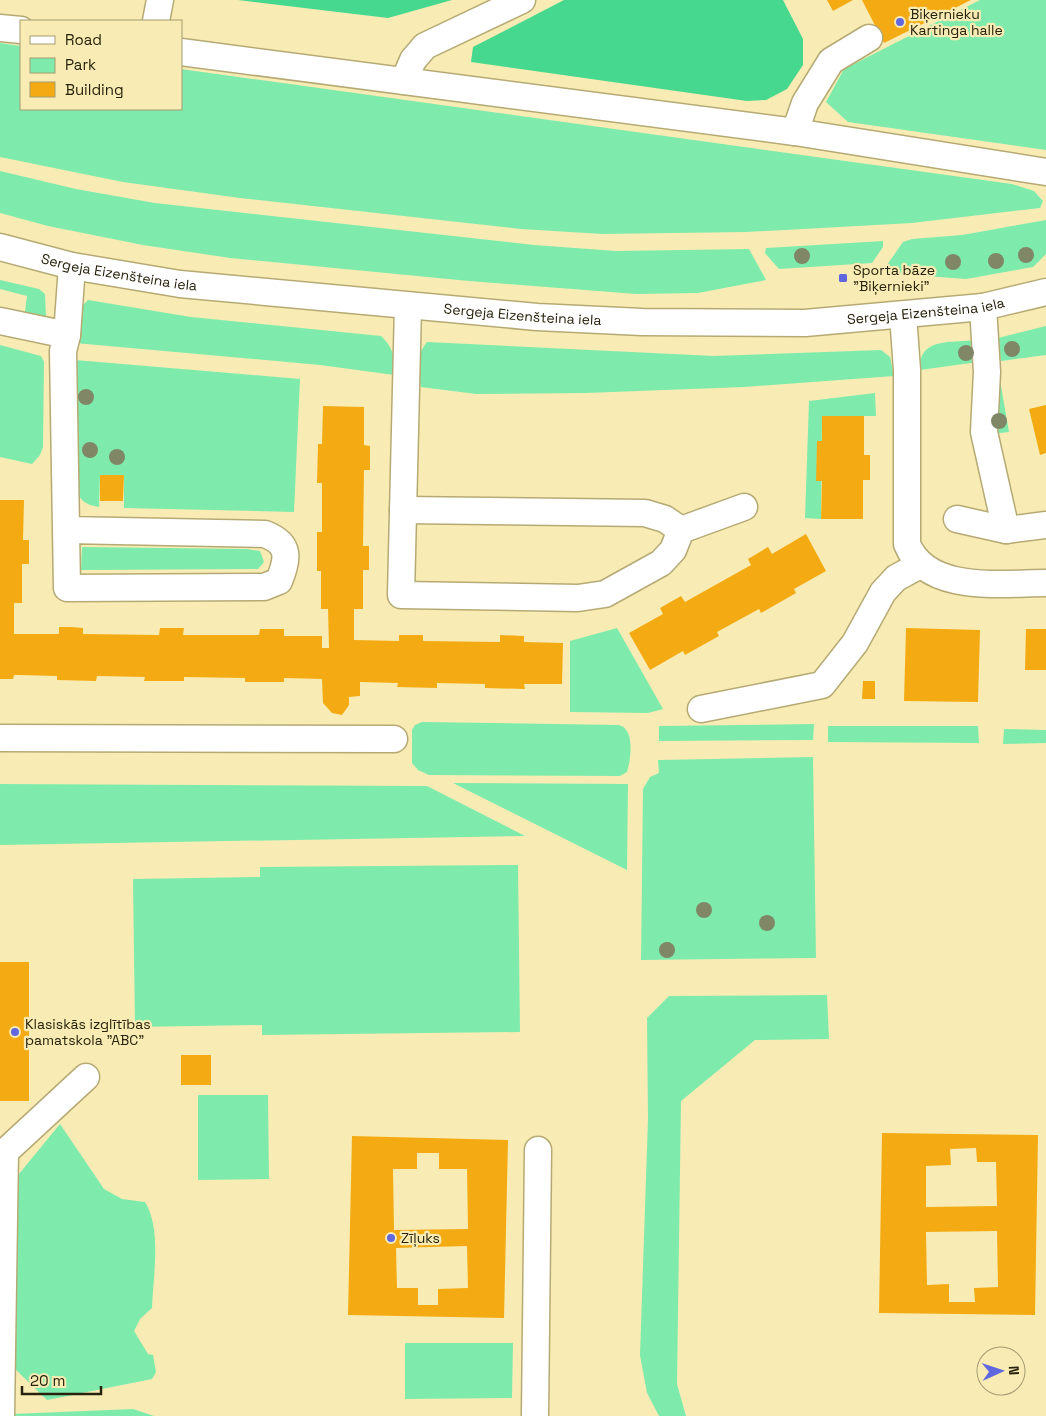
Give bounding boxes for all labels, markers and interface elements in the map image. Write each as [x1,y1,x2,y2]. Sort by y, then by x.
place label: Biķernieku Kartinga halle [910,5,1003,39]
marker: Biķernieku Kartinga halle [894,16,906,28]
legend [20,20,182,110]
text: Road [65,30,102,49]
text: Park [65,55,96,74]
text: Building [65,80,124,99]
street label: Sergeja Eizenšteina iela [39,249,198,295]
place label: Sporta bāze "Biķernieki" [853,261,935,295]
marker: Sporta bāze "Biķernieki" [837,272,849,284]
street label: Sergeja Eizenšteina iela [846,293,1006,328]
street label: Sergeja Eizenšteina iela [443,299,602,329]
place label: Klasiskās izglītības pamatskola "ABC" [25,1015,151,1049]
marker: Klasiskās izglītības pamatskola "ABC" [9,1026,21,1038]
place label: Zīļuks [401,1229,440,1247]
marker: Zīļuks [385,1232,397,1244]
north arrow [976,1346,1026,1396]
scale bar [22,1364,101,1396]
text: N [1005,1365,1023,1375]
text: 20 m [30,1371,65,1390]

